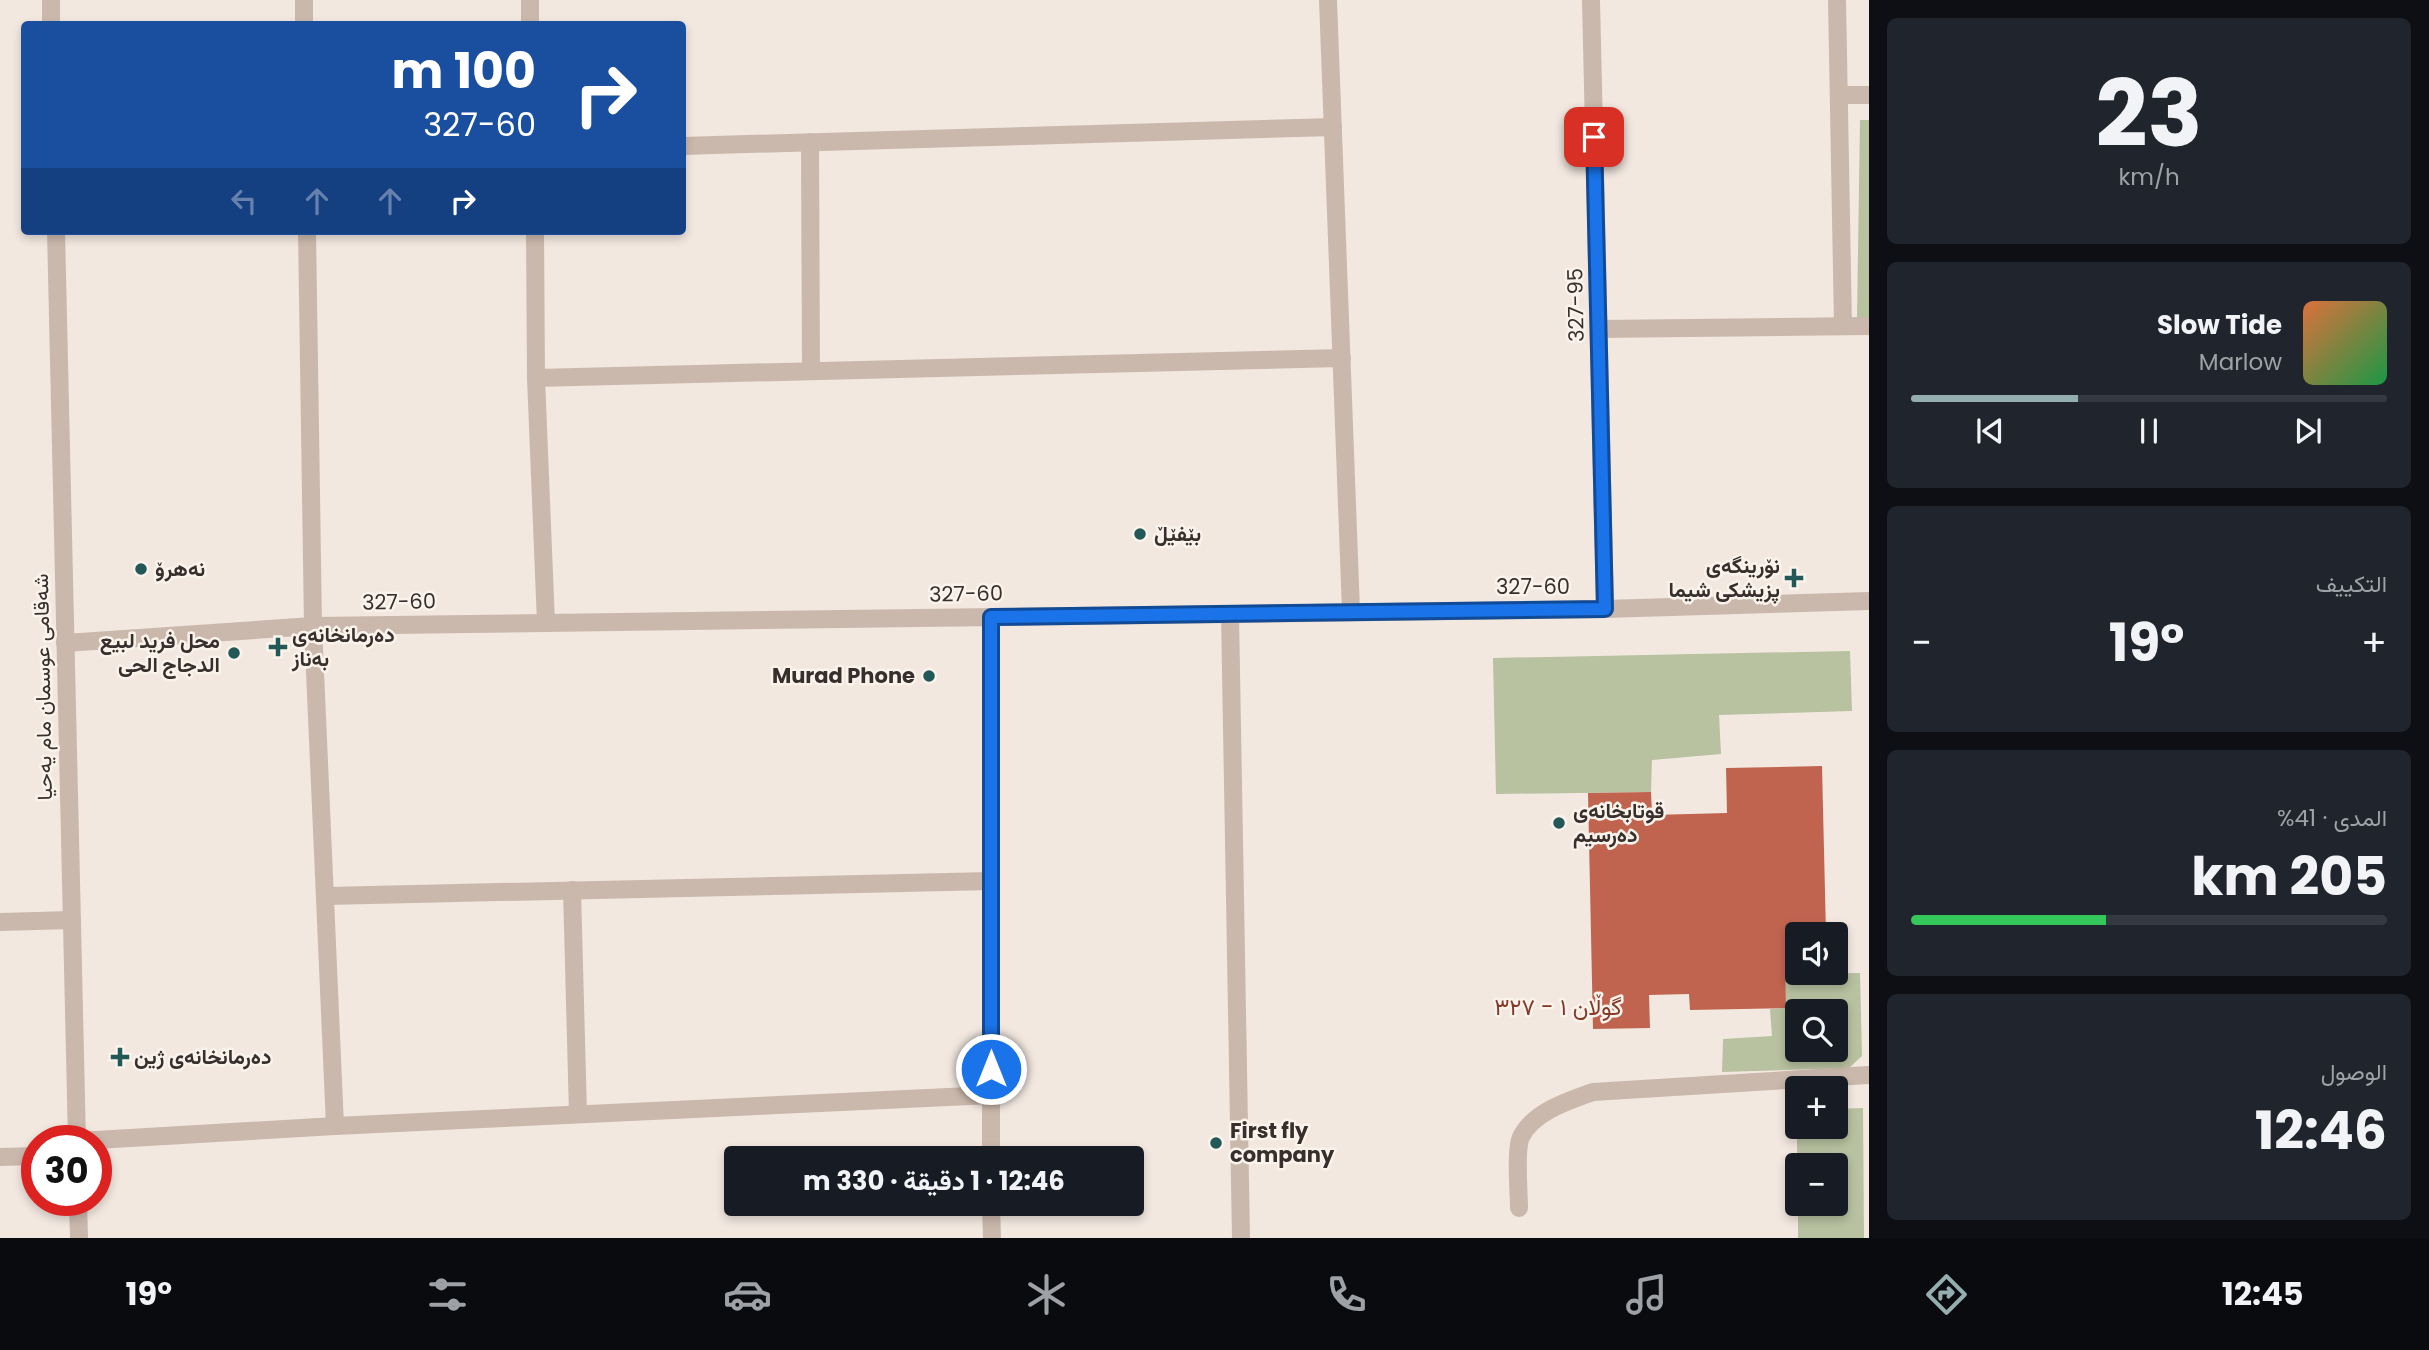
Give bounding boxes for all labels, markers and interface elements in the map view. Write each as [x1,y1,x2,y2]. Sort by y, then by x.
text: 100 m [391,37,536,105]
icon: right [560,49,651,140]
text: 23 [2095,50,2203,178]
text: 327-60 [423,102,536,147]
pin [1564,107,1624,167]
icon: arrive [1575,118,1613,156]
text: km/h [2118,161,2180,193]
icon: left [225,182,263,220]
icon: ahead [298,182,336,220]
icon: ahead [371,182,409,220]
icon: right [444,182,482,220]
street label: 327-95 [1560,268,1591,342]
text: Slow Tide [2157,307,2282,343]
text: Marlow [2199,346,2282,378]
icon: previous [1971,412,2009,450]
icon: pause [2130,412,2168,450]
icon: next [2289,412,2327,450]
place label: بێفێڵ [1154,519,1201,548]
marker: بێفێڵ [1132,526,1148,542]
place label: نۆرینگەی پزیشکی شیما [1669,551,1780,604]
place label: نەهرۆ [155,554,205,583]
marker: نەهرۆ [133,561,149,577]
text: التكييف [2316,568,2387,600]
marker: نۆرینگەی پزیشکی شیما [1786,570,1802,586]
street label: 327-60 [1496,572,1570,601]
street label: شەقامی عوسمان مام یەحیا [26,573,59,801]
street label: 327-60 [929,578,1003,609]
street label: 327-60 [362,586,436,617]
text: 19° [2109,606,2184,679]
text: − [1911,616,1932,669]
text: + [2361,616,2387,669]
place label: دەرمانخانەی بەناز [291,620,395,673]
place label: محل فريد لبيع الدجاج الحى [100,626,220,679]
marker: دەرمانخانەی بەناز [270,639,286,655]
marker: محل فريد لبيع الدجاج الحى [226,645,242,661]
place label: Murad Phone [772,661,915,690]
marker: Murad Phone [921,668,937,684]
place label: قوتابخانەی دەرسیم [1573,796,1664,849]
text: المدى · 41% [2277,802,2387,834]
marker: قوتابخانەی دەرسیم [1551,815,1567,831]
text: 205 km [2191,840,2387,913]
map controls [1785,922,1848,1216]
button: sound [1785,922,1848,985]
district label: گوڵان ١ - ٣٢٧ [1494,991,1622,1023]
button: search [1785,999,1848,1062]
position arrow [954,1032,1028,1106]
place label: دەرمانخانەی ژین [134,1042,272,1071]
marker: دەرمانخانەی ژین [112,1049,128,1065]
text: الوصول [2321,1056,2387,1088]
button: + [1785,1076,1848,1139]
text: 12:46 [2255,1094,2387,1167]
place label: First fly company [1230,1116,1335,1169]
speed limit sign: 30 [21,1125,112,1216]
marker: First fly company [1208,1135,1224,1151]
button: − [1785,1153,1848,1216]
text: 12:46 · 1 دقيقة · 330 m [803,1163,1065,1199]
icon: filters [423,1270,472,1319]
icon: car [723,1270,772,1319]
icon: climate [1022,1270,1071,1319]
icon: phone [1322,1270,1371,1319]
icon: music [1622,1270,1671,1319]
icon: directions [1922,1270,1971,1319]
text: 19° [126,1271,172,1316]
text: 12:45 [2222,1271,2304,1316]

